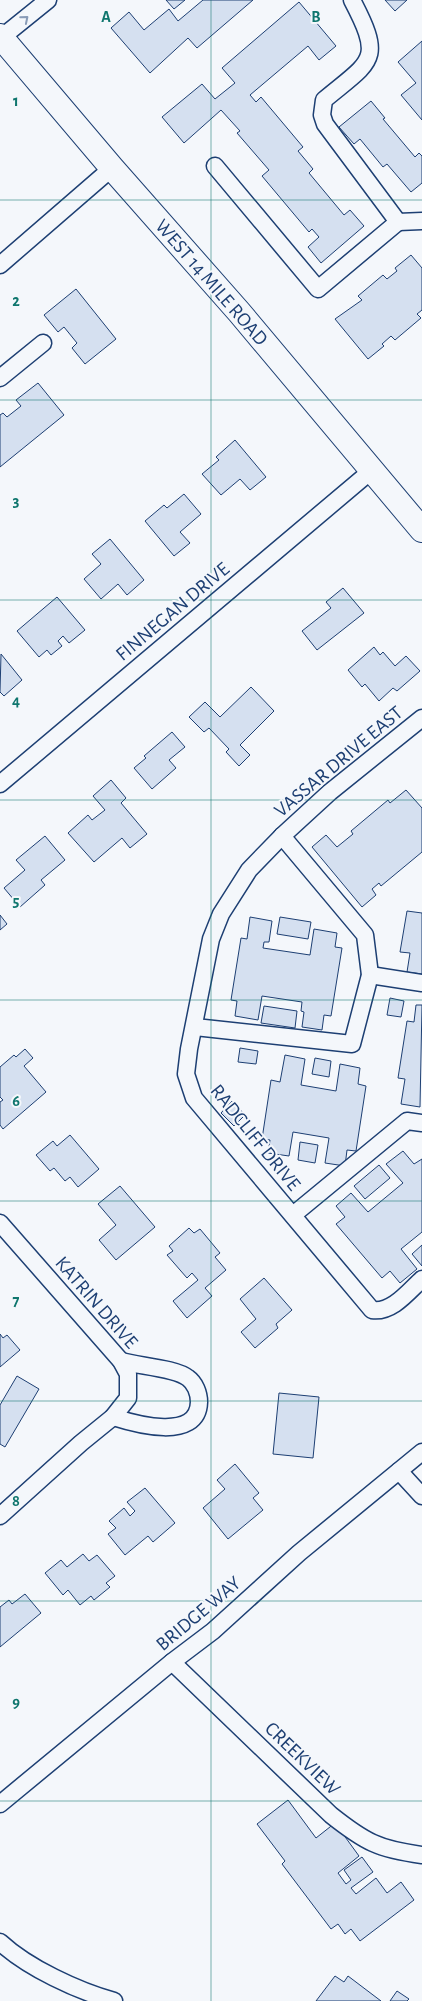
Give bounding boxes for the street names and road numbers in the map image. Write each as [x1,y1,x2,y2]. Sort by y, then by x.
street label: WEST 14 MILE ROAD [151,216,271,350]
street label: FINNEGAN DRIVE [112,559,233,665]
street label: VASSAR DRIVE EAST [271,702,407,821]
street label: RADCLIFF DRIVE [206,1081,304,1195]
street label: KATRIN DRIVE [51,1253,142,1353]
street label: BRIDGE WAY [153,1573,245,1655]
street label: CREEKVIEW [261,1718,344,1799]

